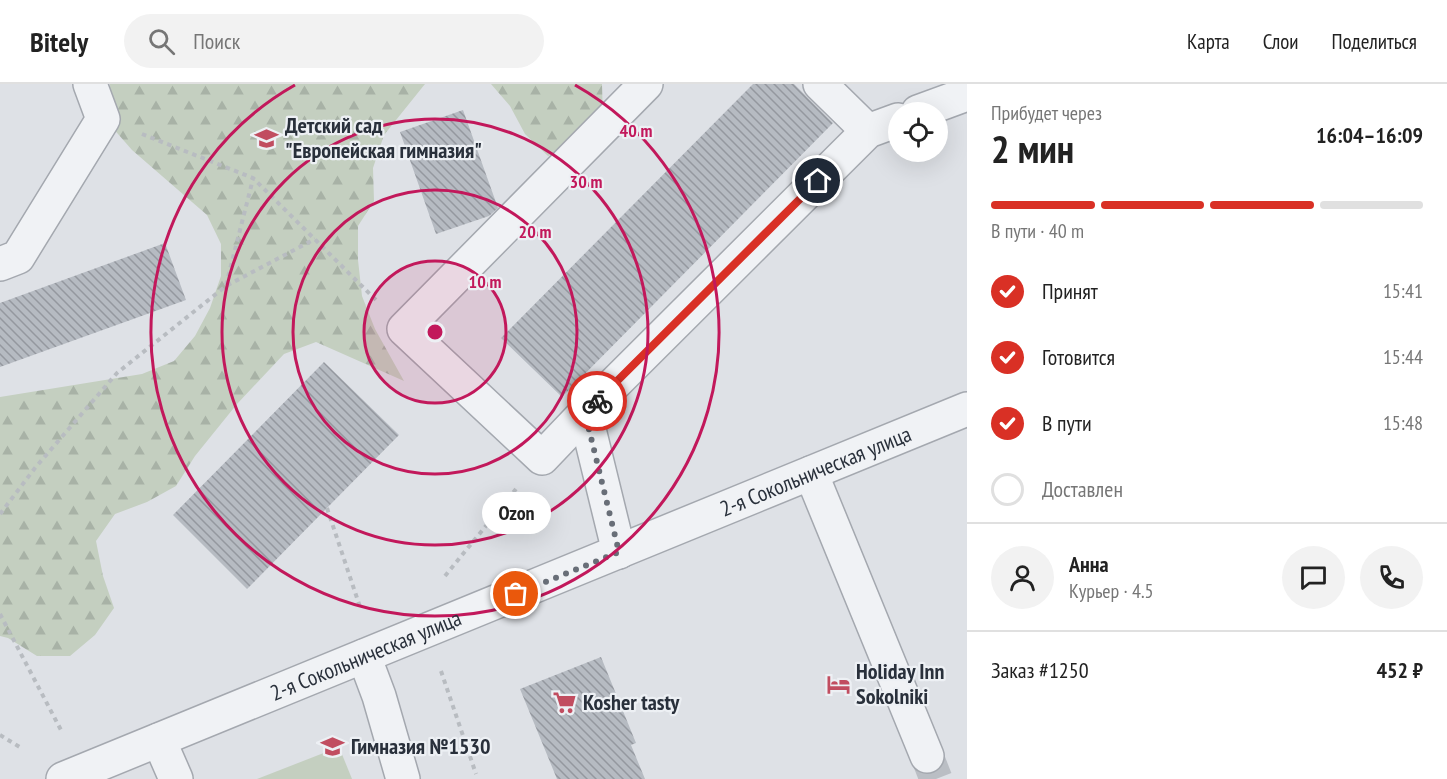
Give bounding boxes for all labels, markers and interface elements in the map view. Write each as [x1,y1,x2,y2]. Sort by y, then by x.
search box [124,14,544,68]
text: Bitely [30,23,88,60]
icon: search [145,25,178,58]
text: Поиск [193,27,240,55]
text: Карта [1187,28,1230,55]
text: Слои [1263,28,1298,55]
text: Поделиться [1331,28,1417,55]
text: Прибудет через [991,100,1102,126]
map controls [888,102,948,162]
button: locate [888,102,948,162]
place label: Детский сад "Европейская гимназия" [285,111,482,164]
text: 40 m [620,119,652,142]
text: 16:04–16:09 [1316,121,1423,149]
text: 2 мин [991,123,1074,174]
school or university icon: Детский сад "Европейская гимназия" [254,125,280,151]
pin [792,155,843,206]
icon: home [801,164,834,197]
text: 30 m [570,170,602,193]
text: В пути · 40 m [991,218,1084,244]
text: 20 m [519,220,551,243]
text: 10 m [469,270,501,293]
icon: check [991,275,1024,308]
text: Принят [1042,277,1098,305]
text: 15:41 [1383,278,1423,304]
centre of rings [425,322,445,342]
icon: check [991,341,1024,374]
text: Готовится [1042,343,1115,371]
text: 15:44 [1383,344,1423,370]
courier [567,371,627,431]
icon: bike [581,385,614,418]
icon: check [991,407,1024,440]
text: В пути [1042,409,1092,437]
text: 15:48 [1383,410,1423,436]
street label: 2-я Сокольническая улица [716,419,915,523]
text: Доставлен [1042,475,1123,503]
callout: Ozon [482,492,550,534]
text: Ozon [498,500,535,526]
button: person [991,546,1054,609]
button: chat [1282,546,1345,609]
button: phone [1360,546,1423,609]
text: Анна [1069,550,1109,578]
pin [490,568,541,619]
icon: bag [499,577,532,610]
text: Курьер · 4.5 [1069,578,1154,604]
street label: 2-я Сокольническая улица [266,604,465,707]
text: Заказ #1250 [991,656,1089,684]
text: 452 ₽ [1376,656,1423,684]
place label: Holiday Inn Sokolniki [856,657,944,710]
hotel icon: Holiday Inn Sokolniki [825,671,851,697]
place label: Kosher tasty [583,688,680,716]
supermarket icon: Kosher tasty [552,689,578,715]
place label: Гимназия №1530 [351,732,491,760]
school or university icon: Гимназия №1530 [320,733,346,759]

